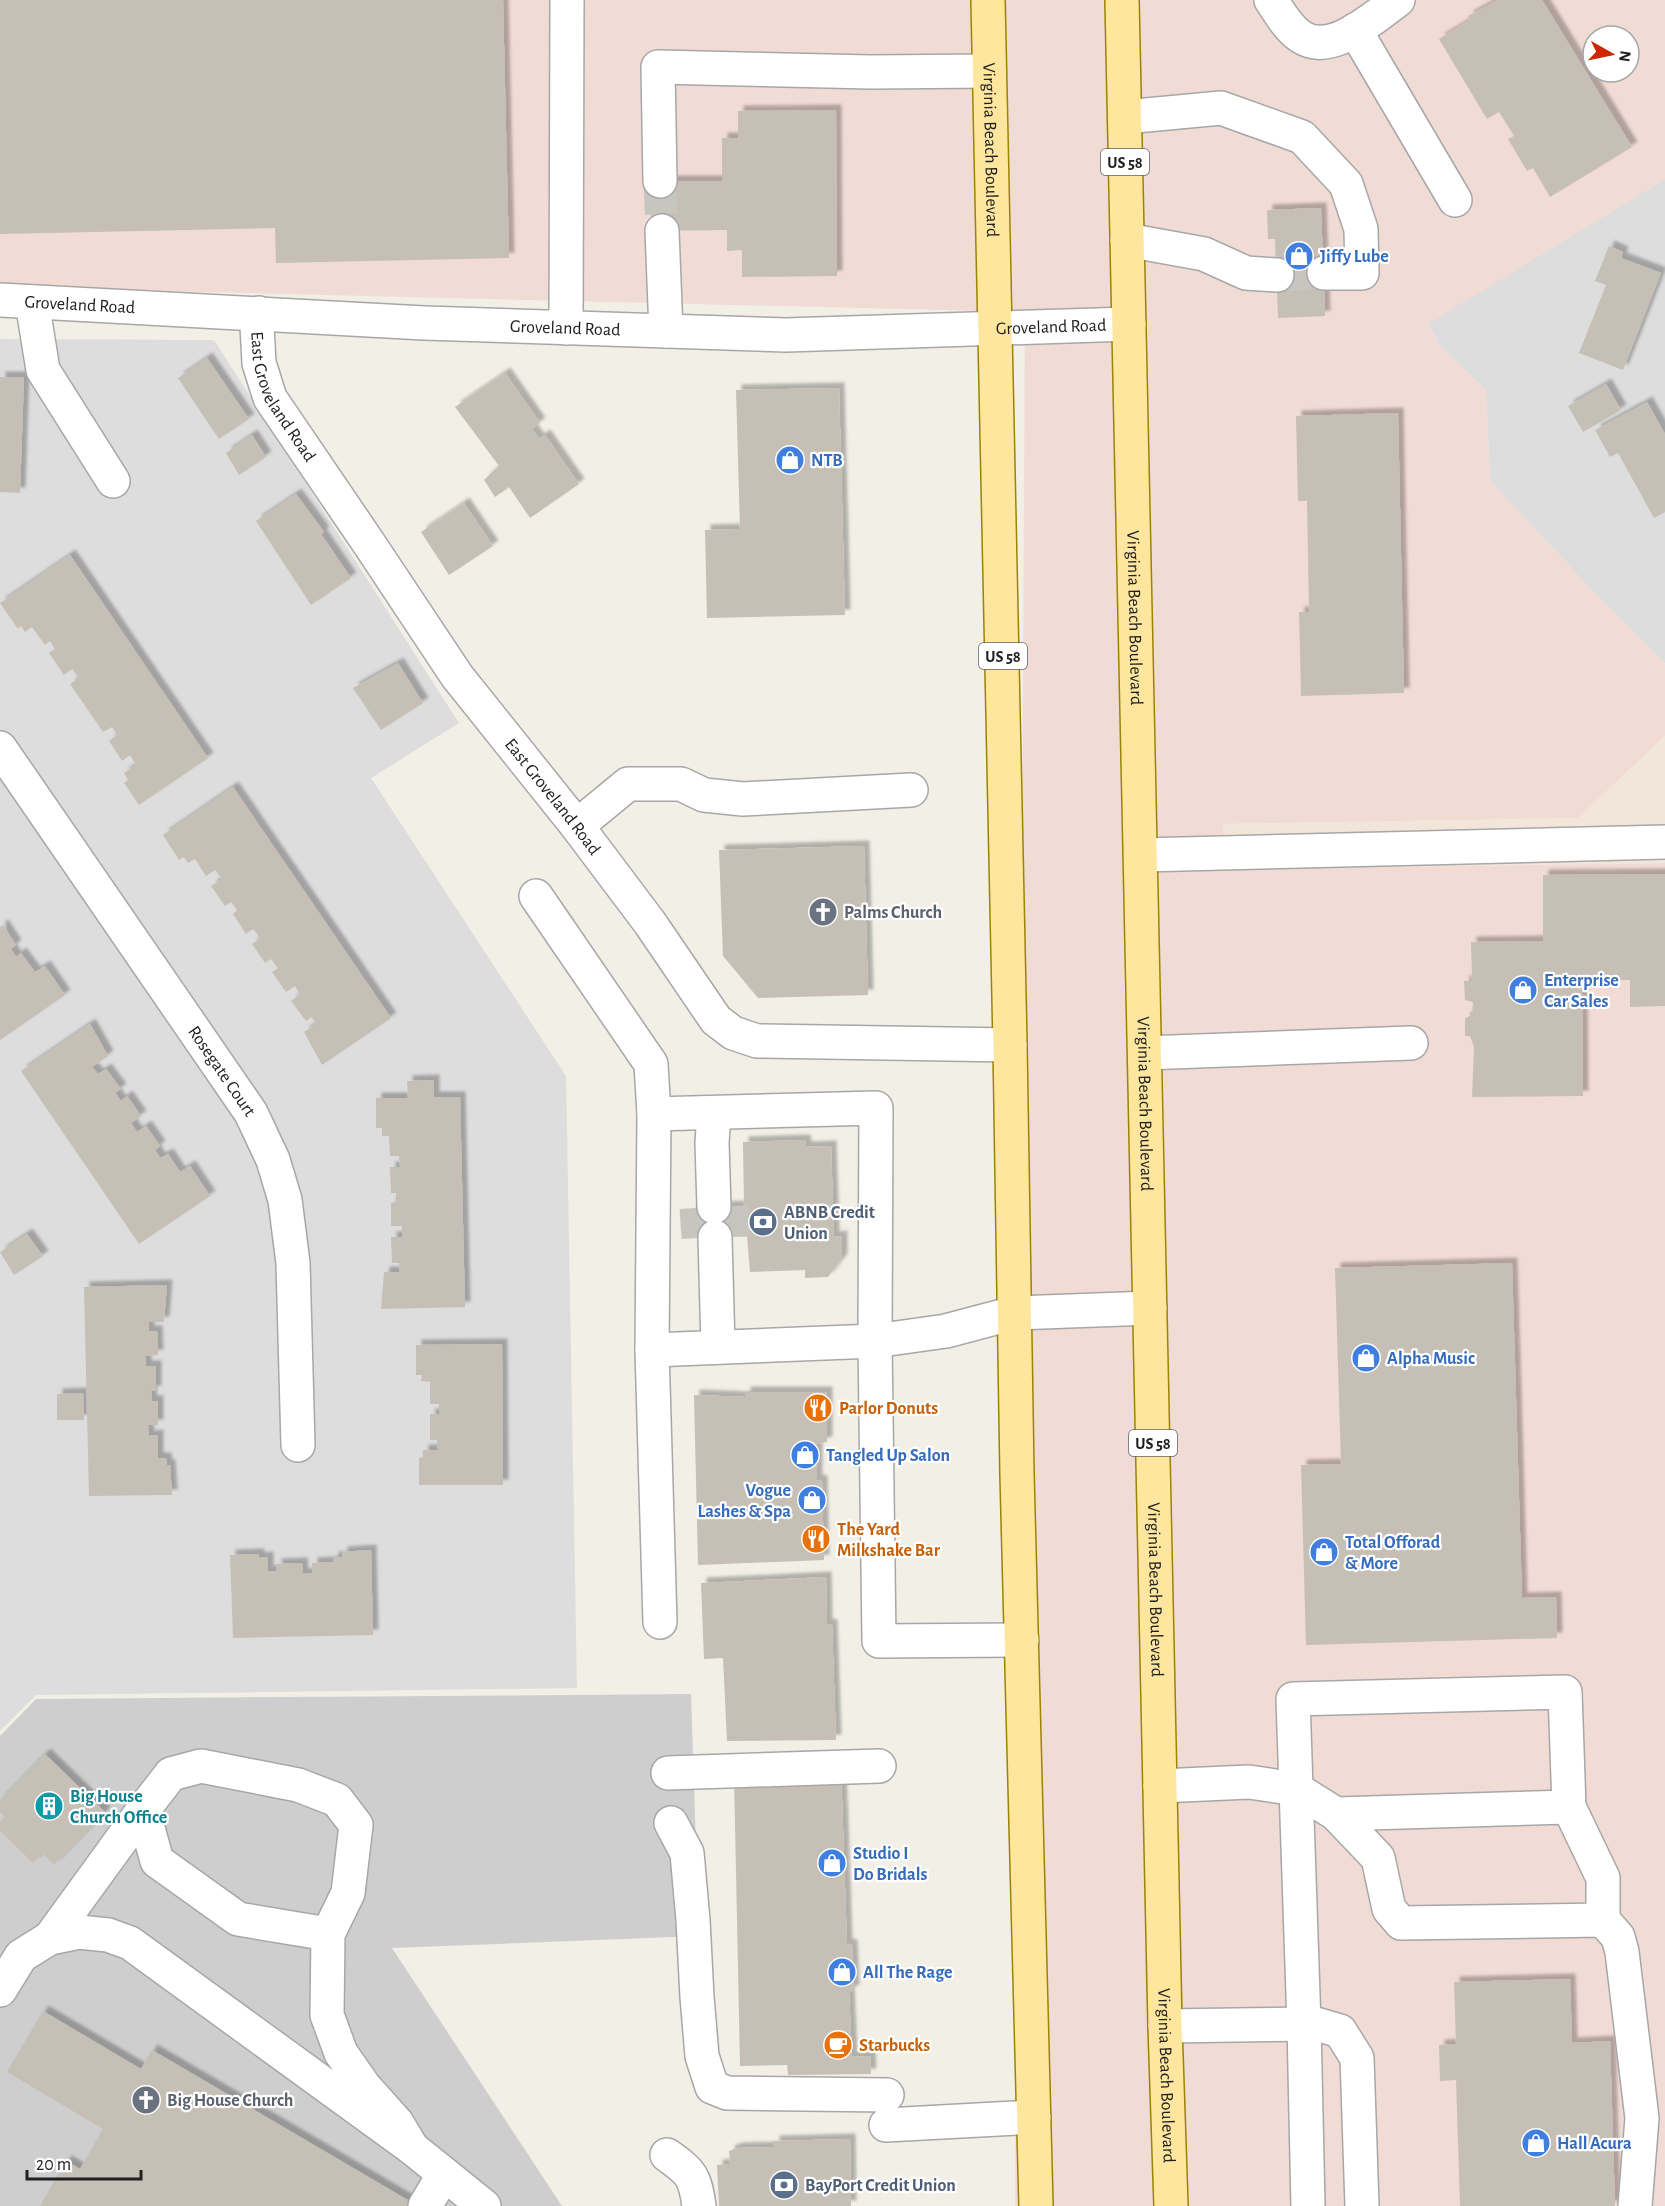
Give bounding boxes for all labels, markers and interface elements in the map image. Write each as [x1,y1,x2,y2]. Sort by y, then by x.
north arrow [1581,24,1641,84]
text: N [1616,49,1634,63]
street label: Virginia Beach Boulevard [979,62,1001,238]
road number: US 58 [1101,149,1149,175]
shop icon: Jiffy Lube [1283,240,1315,272]
place label: Jiffy Lube [1320,248,1389,266]
street label: Groveland Road [24,293,136,317]
street label: Groveland Road [996,317,1107,338]
street label: Groveland Road [510,318,621,340]
street label: East Groveland Road [247,331,318,465]
shop icon: NTB [774,444,806,476]
place label: NTB [811,452,843,470]
street label: Virginia Beach Boulevard [1123,530,1145,705]
road number: US 58 [979,643,1027,669]
street label: East Groveland Road [501,736,603,859]
church icon: Palms Church [807,896,839,928]
place label: Palms Church [844,904,942,922]
place label: Enterprise Car Sales [1544,972,1619,1011]
shop icon: Enterprise Car Sales [1507,974,1539,1006]
street label: Virginia Beach Boulevard [1134,1016,1155,1191]
street label: Rosegate Court [184,1023,259,1120]
place label: ABNB Credit Union [784,1204,875,1243]
bank icon: ABNB Credit Union [747,1206,779,1238]
shop icon: Alpha Music [1350,1342,1382,1374]
place label: Alpha Music [1387,1350,1475,1368]
restaurant icon: Parlor Donuts [802,1392,834,1424]
place label: Parlor Donuts [839,1400,938,1418]
road number: US 58 [1129,1430,1177,1456]
shop icon: Tangled Up Salon [789,1439,821,1471]
place label: Tangled Up Salon [826,1447,950,1465]
place label: Vogue Lashes & Spa [697,1482,791,1521]
shop icon: Vogue Lashes & Spa [796,1484,828,1516]
street label: Virginia Beach Boulevard [1144,1502,1166,1677]
place label: The Yard Milkshake Bar [837,1521,941,1560]
restaurant icon: The Yard Milkshake Bar [800,1523,832,1555]
place label: Total Offorad & More [1345,1534,1441,1573]
shop icon: Total Offorad & More [1308,1536,1340,1568]
place label: Big House Church Office [70,1788,167,1827]
building icon: Big House Church Office [33,1790,65,1822]
place label: Studio I Do Bridals [853,1845,927,1884]
shop icon: Studio I Do Bridals [816,1847,848,1879]
shop icon: All The Rage [826,1956,858,1988]
place label: All The Rage [863,1964,953,1982]
street label: Virginia Beach Boulevard [1154,1988,1178,2163]
cafe icon: Starbucks [822,2029,854,2061]
place label: Starbucks [859,2037,930,2055]
church icon: Big House Church [130,2084,162,2116]
place label: Big House Church [167,2092,293,2110]
shop icon: Hall Acura [1520,2127,1552,2159]
place label: Hall Acura [1557,2135,1632,2153]
scale bar [27,2143,141,2181]
text: 20 m [36,2156,71,2174]
bank icon: BayPort Credit Union [768,2169,800,2201]
place label: BayPort Credit Union [805,2177,956,2195]

